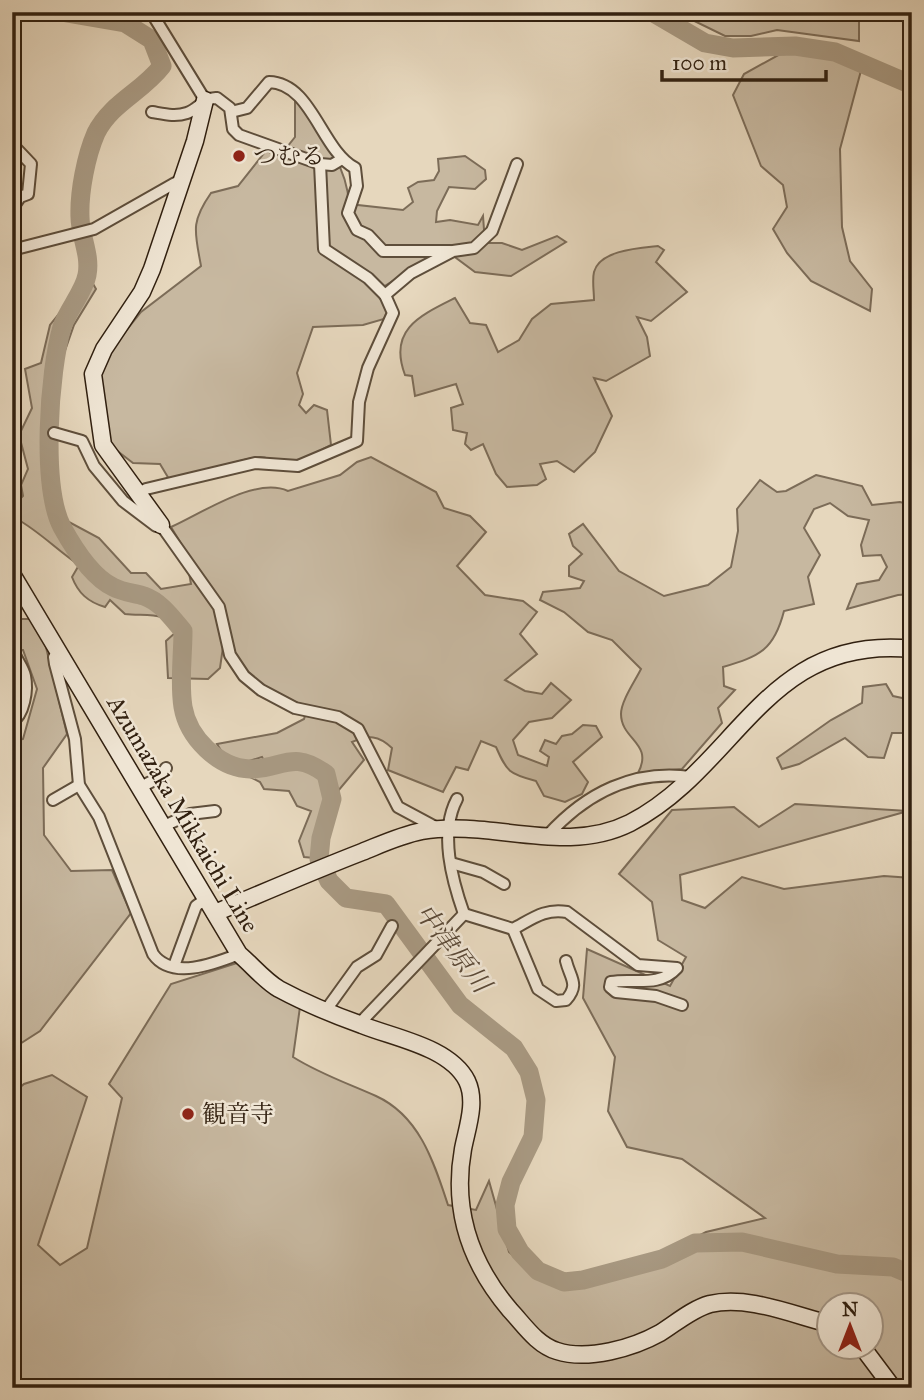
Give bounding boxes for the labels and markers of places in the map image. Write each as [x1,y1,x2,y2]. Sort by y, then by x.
place label: つむる [253,141,325,171]
marker: つむる [231,148,247,164]
place label: 観音寺 [202,1099,274,1129]
marker: 観音寺 [180,1106,196,1122]

